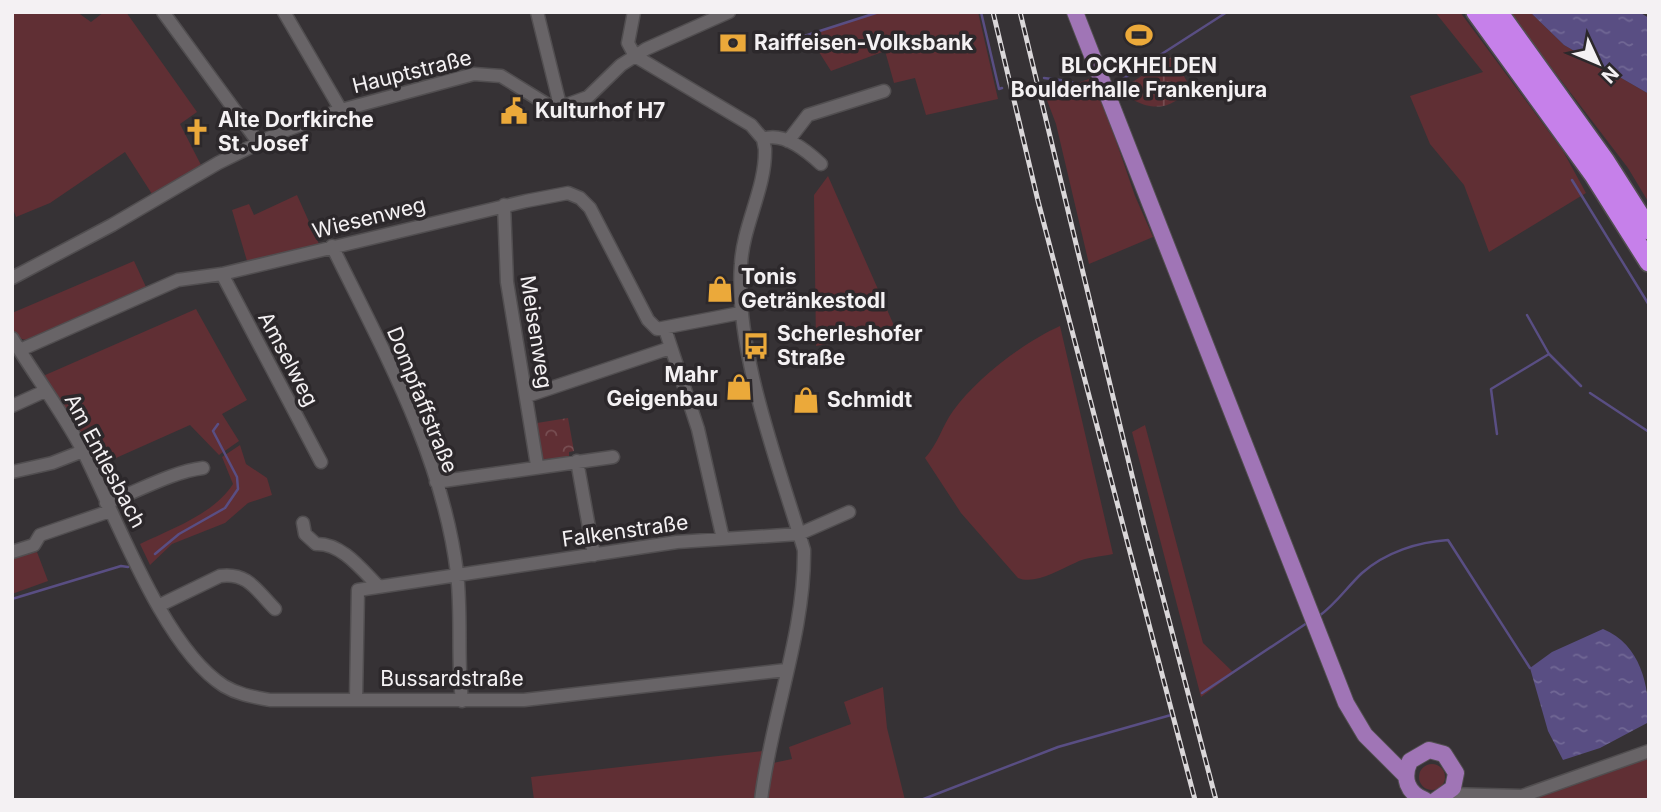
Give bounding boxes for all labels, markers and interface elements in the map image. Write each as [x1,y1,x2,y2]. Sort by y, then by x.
sports icon: BLOCKHELDEN Boulderhalle Frankenjura [1124,20,1154,50]
bank icon: Raiffeisen-Volksbank [718,28,748,58]
north arrow [1563,28,1633,98]
place label: Raiffeisen-Volksbank [754,30,974,55]
street label: Hauptstraße [350,45,474,98]
place label: BLOCKHELDEN Boulderhalle Frankenjura [1011,53,1267,102]
text: N [1597,61,1623,88]
public building icon: Kulturhof H7 [499,96,529,126]
place label: Kulturhof H7 [535,98,665,123]
place label: Alte Dorfkirche St. Josef [218,107,374,156]
church icon: Alte Dorfkirche St. Josef [182,117,212,147]
street label: Wiesenweg [310,191,428,244]
place label: Tonis Getränkestodl [741,264,886,313]
street label: Meisenweg [515,274,558,390]
shop icon: Tonis Getränkestodl [705,274,735,304]
street label: Amselweg [253,307,324,410]
place label: Scherleshofer Straße [777,321,923,370]
street label: Dompfaffstraße [382,323,463,477]
bus stop icon: Scherleshofer Straße [741,331,771,361]
place label: Mahr Geigenbau [606,362,718,411]
shop icon: Mahr Geigenbau [724,372,754,402]
shop icon: Schmidt [791,385,821,415]
place label: Schmidt [827,387,913,412]
street label: Am Entlesbach [60,389,151,532]
street label: Falkenstraße [560,509,690,552]
street label: Bussardstraße [380,666,524,691]

